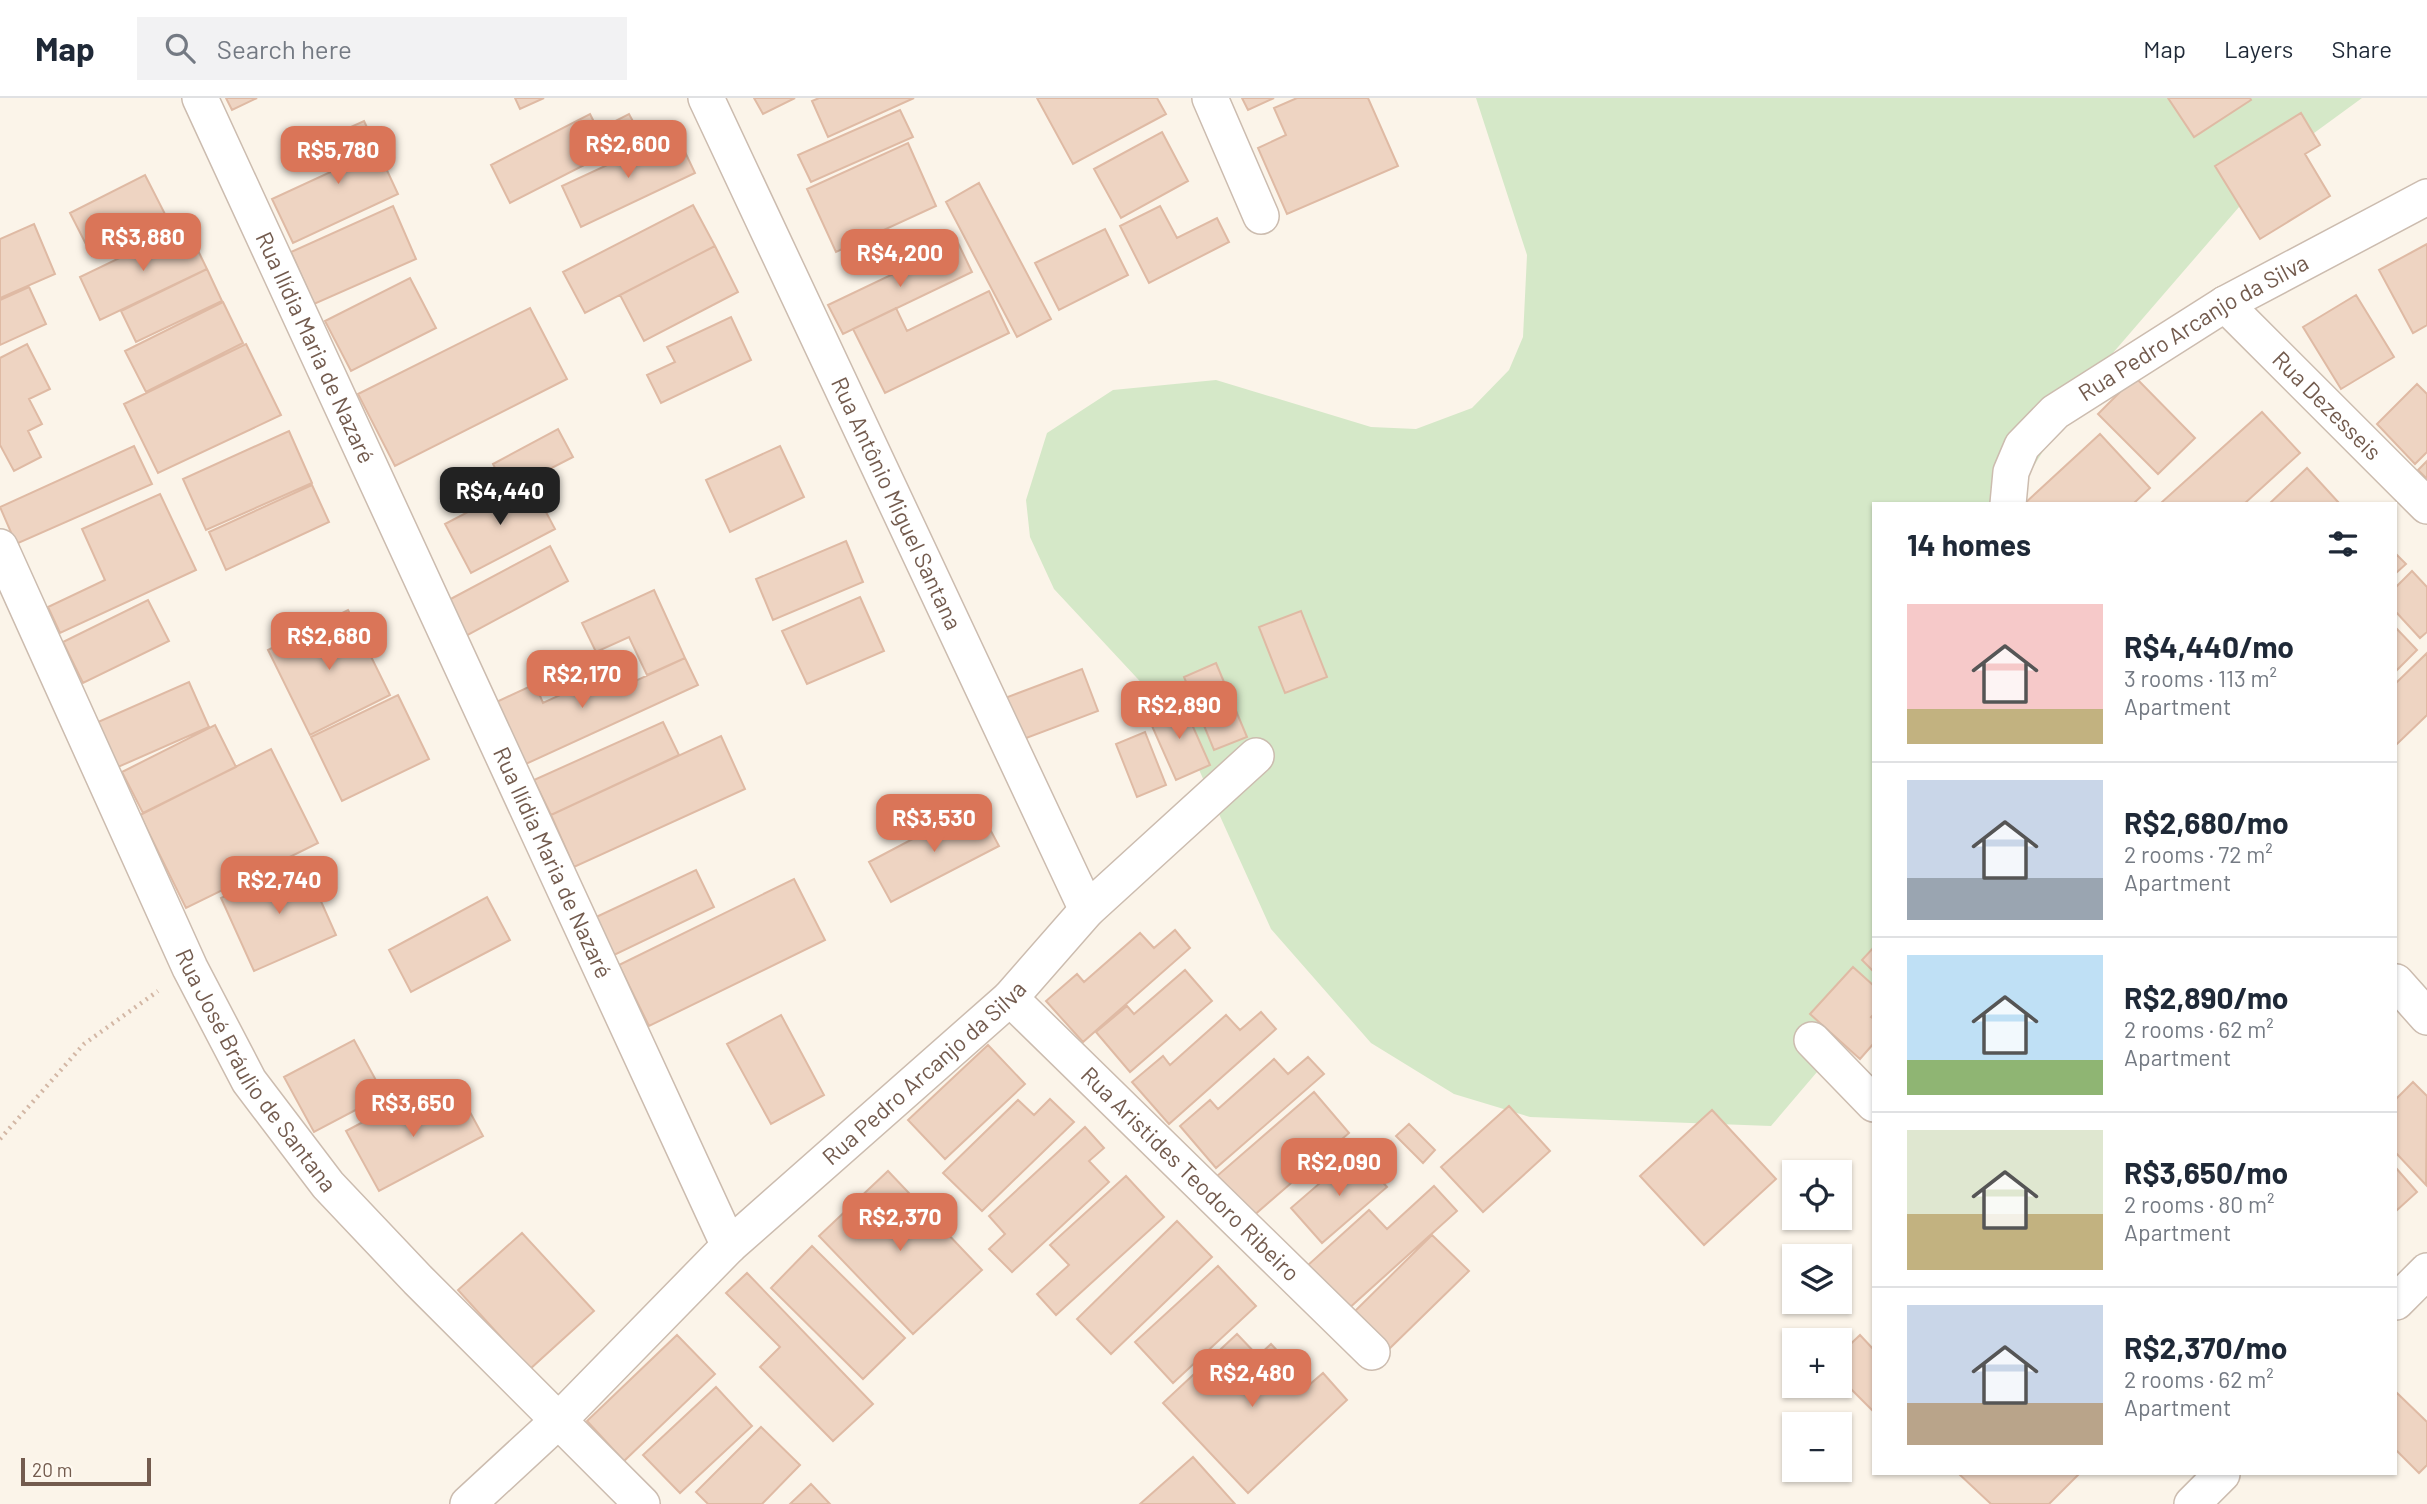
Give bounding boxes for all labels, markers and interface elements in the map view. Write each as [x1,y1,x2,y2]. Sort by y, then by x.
search box [137,17,627,80]
text: Map [35,28,95,68]
icon: search [161,29,199,67]
text: Search here [217,33,352,64]
text: Map [2143,34,2186,63]
text: Layers [2224,34,2293,63]
text: Share [2331,34,2392,63]
pin: R$2,600 [563,120,693,180]
pin: R$5,780 [273,126,403,186]
text: R$2,600 [586,129,670,157]
text: R$5,780 [297,135,379,163]
pin: R$3,880 [78,214,208,273]
text: R$3,880 [101,222,185,250]
street label: Rua Ilídia Maria de Nazaré [251,227,381,468]
pin: R$4,200 [835,230,965,289]
text: R$4,200 [857,238,943,266]
street label: Rua Pedro Arcanjo da Silva [2073,247,2313,407]
street label: Rua Dezesseis [2267,345,2388,465]
street label: Rua Antônio Miguel Santana [826,372,968,634]
pin: R$4,440 [435,468,565,527]
text: R$4,440 [456,476,544,504]
icon: filters [2324,525,2362,563]
text: 14 homes [1907,526,2031,562]
pin: R$2,680 [264,612,394,672]
text: R$2,680 [287,621,371,649]
text: R$4,440/mo [2124,628,2294,664]
icon: home [1963,632,2047,716]
pin: R$2,170 [517,650,647,710]
text: R$2,170 [543,659,621,687]
text: 3 rooms · 113 m² [2124,664,2277,692]
pin: R$2,890 [1114,682,1244,741]
text: R$2,890 [1137,690,1221,718]
text: Apartment [2124,692,2231,720]
street label: Rua Ilídia Maria de Nazaré [488,742,619,983]
pin: R$3,530 [869,794,999,854]
text: R$3,530 [892,803,976,831]
text: R$2,680/mo [2124,804,2289,840]
icon: home [1963,808,2047,892]
text: 2 rooms · 72 m² [2124,840,2273,868]
pin: R$2,740 [214,856,344,916]
text: R$2,740 [237,865,321,893]
text: Apartment [2124,868,2231,896]
street label: Rua José Bráulio de Santana [170,944,343,1197]
street label: Rua Pedro Arcanjo da Silva [816,975,1032,1170]
text: R$2,890/mo [2124,979,2289,1015]
icon: home [1963,983,2047,1067]
text: 2 rooms · 62 m² [2124,1015,2274,1043]
text: Apartment [2124,1043,2231,1071]
street label: Rua Aristides Teodoro Ribeiro [1076,1060,1306,1287]
pin: R$3,650 [348,1080,478,1139]
text: R$3,650 [371,1088,455,1116]
pin: R$2,090 [1274,1138,1404,1198]
text: R$2,090 [1297,1147,1381,1175]
text: R$3,650/mo [2124,1154,2288,1190]
icon: home [1963,1158,2047,1242]
map controls [1782,1160,1852,1482]
button: locate [1782,1160,1852,1230]
text: 2 rooms · 80 m² [2124,1190,2274,1218]
pin: R$2,370 [835,1194,965,1253]
text: R$2,370 [858,1202,942,1230]
text: Apartment [2124,1218,2231,1246]
button: layers [1782,1244,1852,1314]
button: + [1782,1328,1852,1398]
text: R$2,370/mo [2124,1329,2288,1365]
icon: home [1963,1333,2047,1417]
pin: R$2,480 [1187,1350,1317,1409]
text: R$2,480 [1209,1358,1295,1386]
text: 2 rooms · 62 m² [2124,1365,2274,1393]
text: Apartment [2124,1393,2231,1421]
button: − [1782,1412,1852,1482]
scale bar [21,1455,150,1487]
text: 20 m [32,1458,72,1481]

